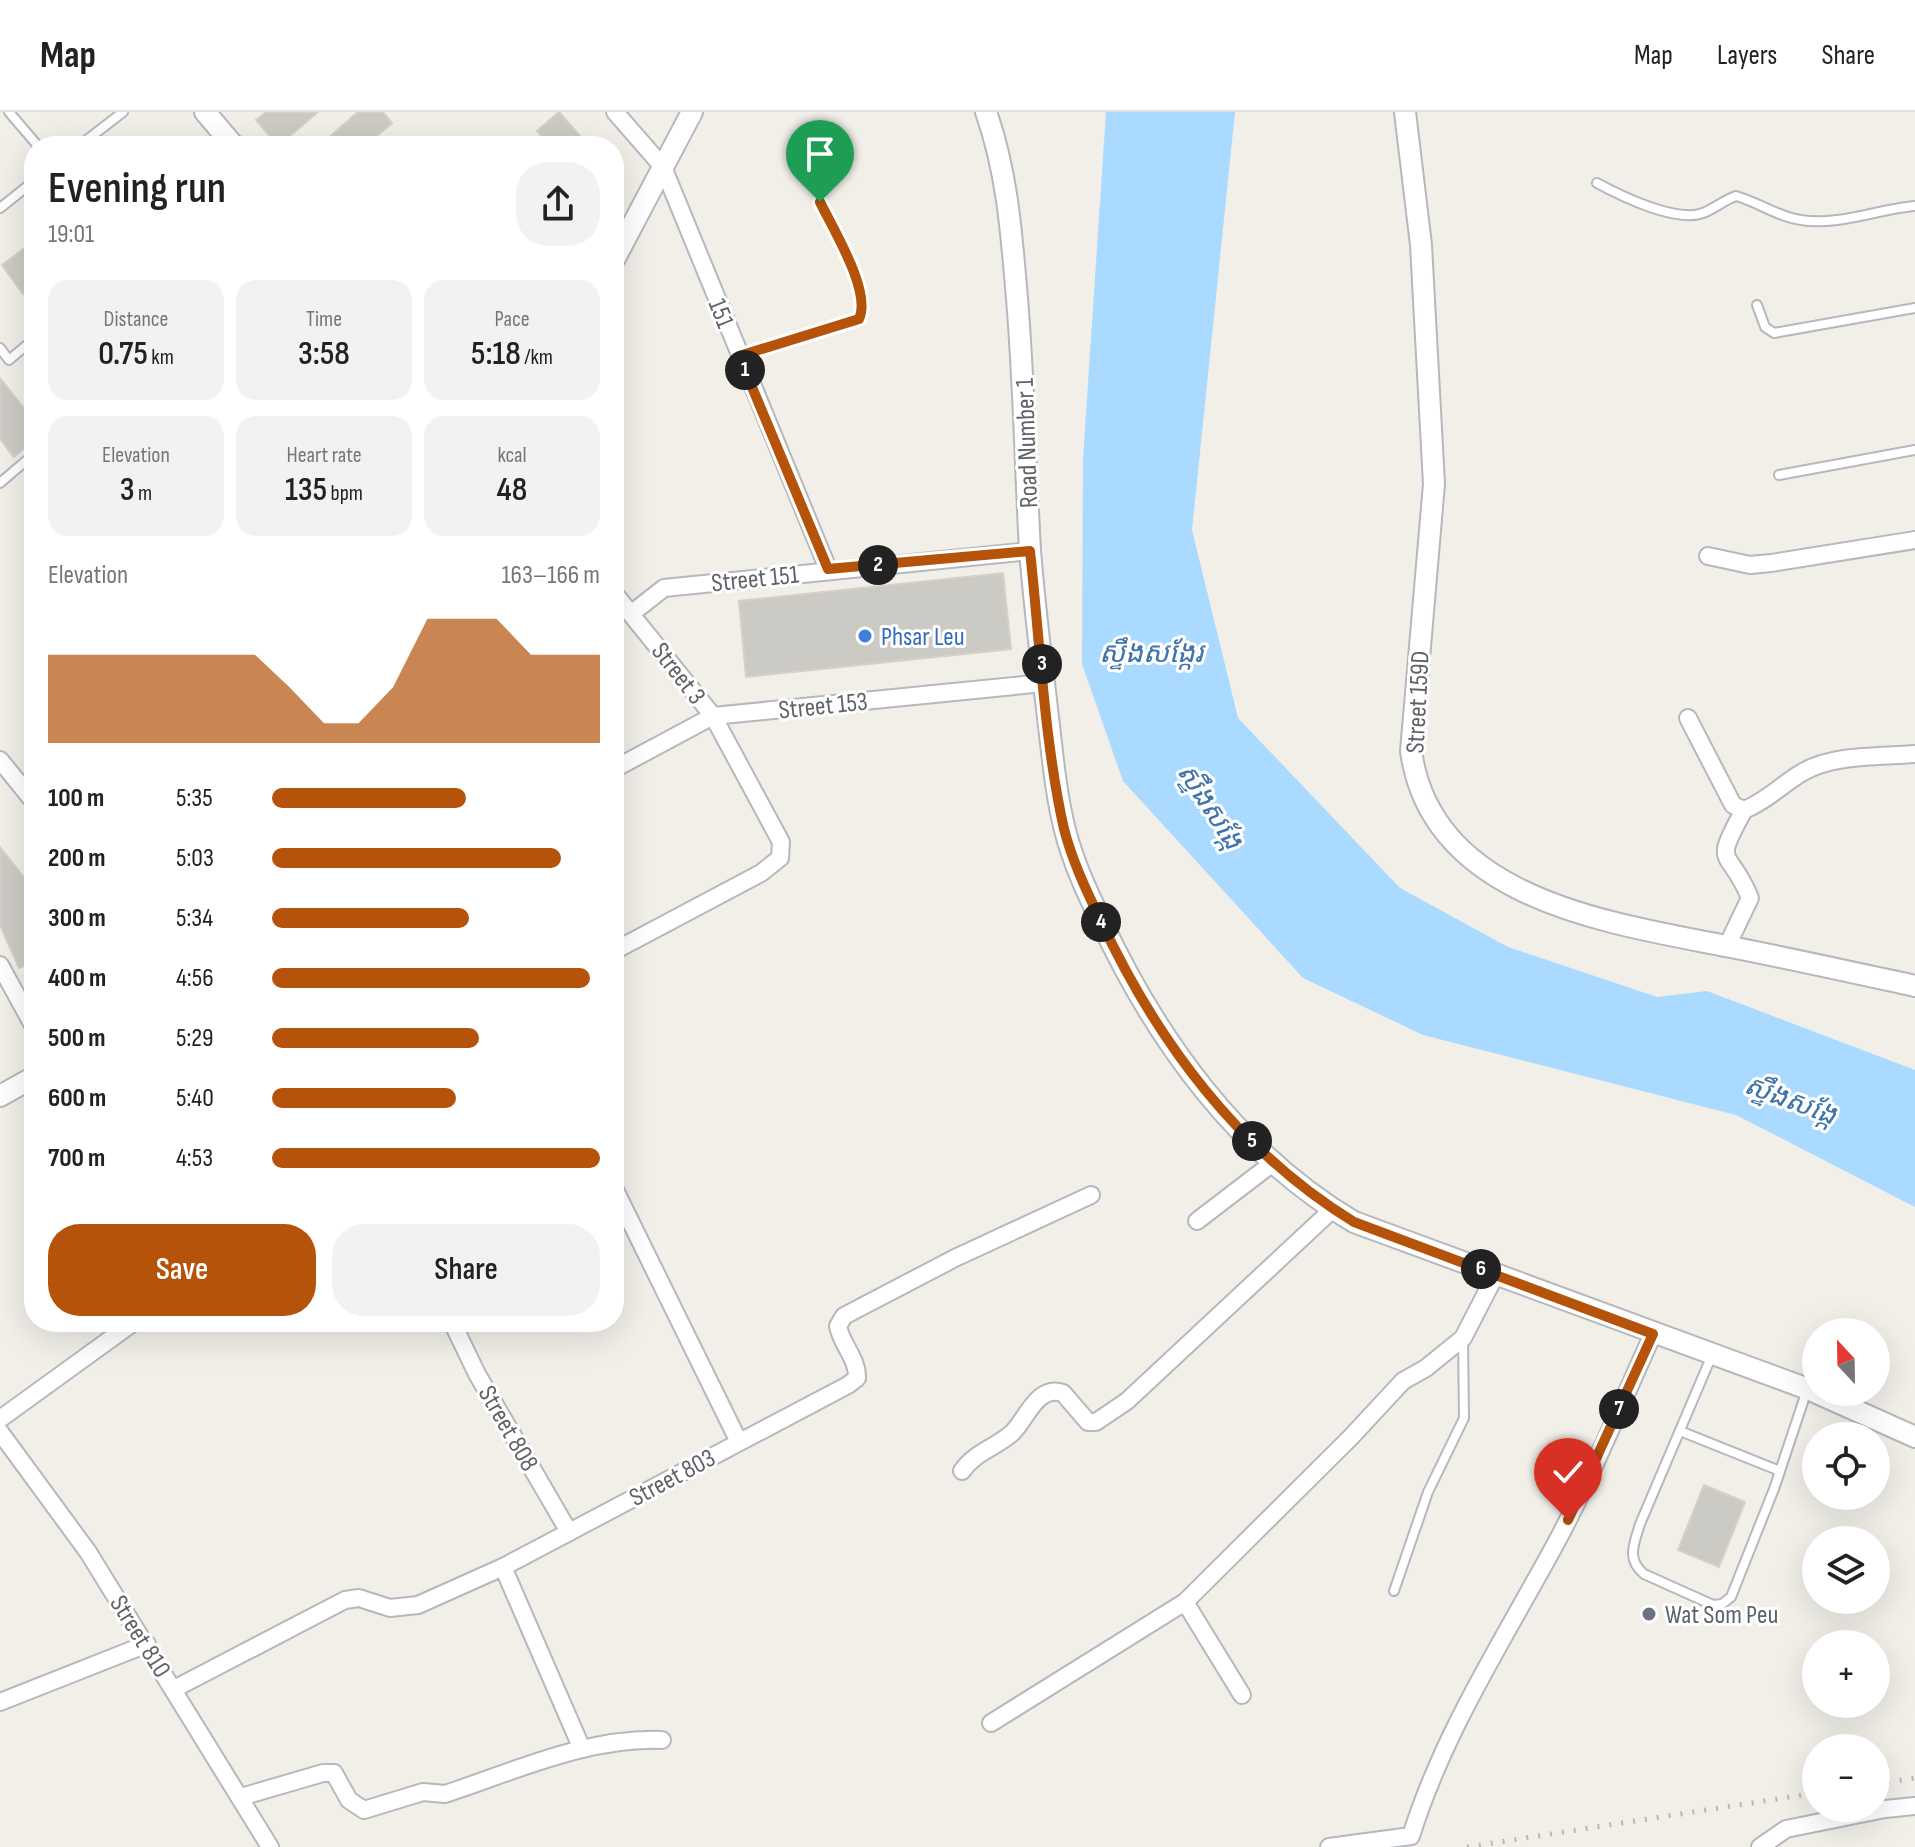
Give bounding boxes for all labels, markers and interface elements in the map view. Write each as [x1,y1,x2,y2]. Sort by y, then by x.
text: Map [40,33,96,78]
text: Map [1634,39,1673,72]
text: Layers [1717,39,1777,72]
text: Share [1821,39,1875,72]
pin [786,120,854,202]
icon: arrive [798,132,842,176]
text: Evening run [48,162,226,215]
button: share [516,162,600,246]
text: 19:01 [48,219,94,250]
street label: 151 [701,294,740,333]
text: Distance [104,306,168,333]
text: Time [306,306,342,333]
text: Pace [494,306,530,333]
text: 0.75 [98,333,148,374]
text: 3:58 [298,333,350,374]
text: 5:18 [471,333,521,374]
text: km [148,344,174,371]
text: /km [521,344,553,371]
pin: 1 [725,350,765,390]
text: 1 [741,356,749,383]
street label: Road Number 1 [1010,377,1045,509]
text: Elevation [102,442,170,469]
text: Heart rate [286,442,362,469]
text: kcal [497,442,527,469]
text: 3 [120,469,135,510]
text: 135 [285,469,327,510]
text: 48 [497,469,527,510]
text: m [135,480,152,507]
text: bpm [327,480,363,507]
pin: 2 [858,545,898,585]
text: 2 [873,551,883,578]
street label: Street 151 [710,559,800,599]
text: Elevation [48,560,128,591]
text: 163–166 m [501,560,600,591]
place label: Phsar Leu [881,622,965,653]
marker: Phsar Leu [856,627,874,645]
water label: ស្ទឹងសង្កែរ [1099,636,1207,670]
street label: Street 3 [644,637,712,711]
pin: 3 [1022,644,1062,684]
text: 3 [1037,650,1047,677]
street label: Street 159D [1400,650,1437,754]
street label: Street 153 [777,686,869,727]
water label: ស្ទឹងសង្កែ [1170,757,1251,856]
text: 100 m [48,783,104,814]
text: 5:35 [176,783,213,814]
text: 200 m [48,843,105,874]
text: 5:03 [176,843,214,874]
pin: 4 [1081,902,1121,942]
text: 300 m [48,903,106,934]
text: 5:34 [176,903,213,934]
text: 4 [1096,908,1106,935]
text: 400 m [48,963,106,994]
text: 4:56 [176,963,214,994]
text: 500 m [48,1023,105,1054]
text: 5:29 [176,1023,214,1054]
water label: ស្ទឹងសង្កែ [1740,1067,1842,1132]
text: 600 m [48,1083,106,1114]
text: 5:40 [176,1083,214,1114]
pin: 5 [1232,1121,1272,1161]
text: 5 [1247,1127,1257,1154]
text: 700 m [48,1143,105,1174]
text: 4:53 [176,1143,213,1174]
button: Save [48,1224,316,1316]
button: Share [332,1224,600,1316]
pin: 6 [1461,1249,1501,1289]
text: 6 [1476,1255,1486,1282]
north arrow [1802,1318,1890,1406]
map controls [1802,1318,1890,1822]
street label: Street 808 [471,1381,544,1477]
pin: 7 [1599,1389,1639,1429]
text: 7 [1614,1395,1624,1422]
button: locate [1802,1422,1890,1510]
pin [1534,1438,1602,1520]
street label: Street 803 [624,1443,721,1514]
icon: check [1546,1450,1590,1494]
button: layers [1802,1526,1890,1614]
street label: Street 810 [102,1590,177,1684]
place label: Wat Som Peu [1665,1600,1778,1631]
marker: Wat Som Peu [1640,1605,1658,1623]
button: + [1802,1630,1890,1718]
button: − [1802,1734,1890,1822]

